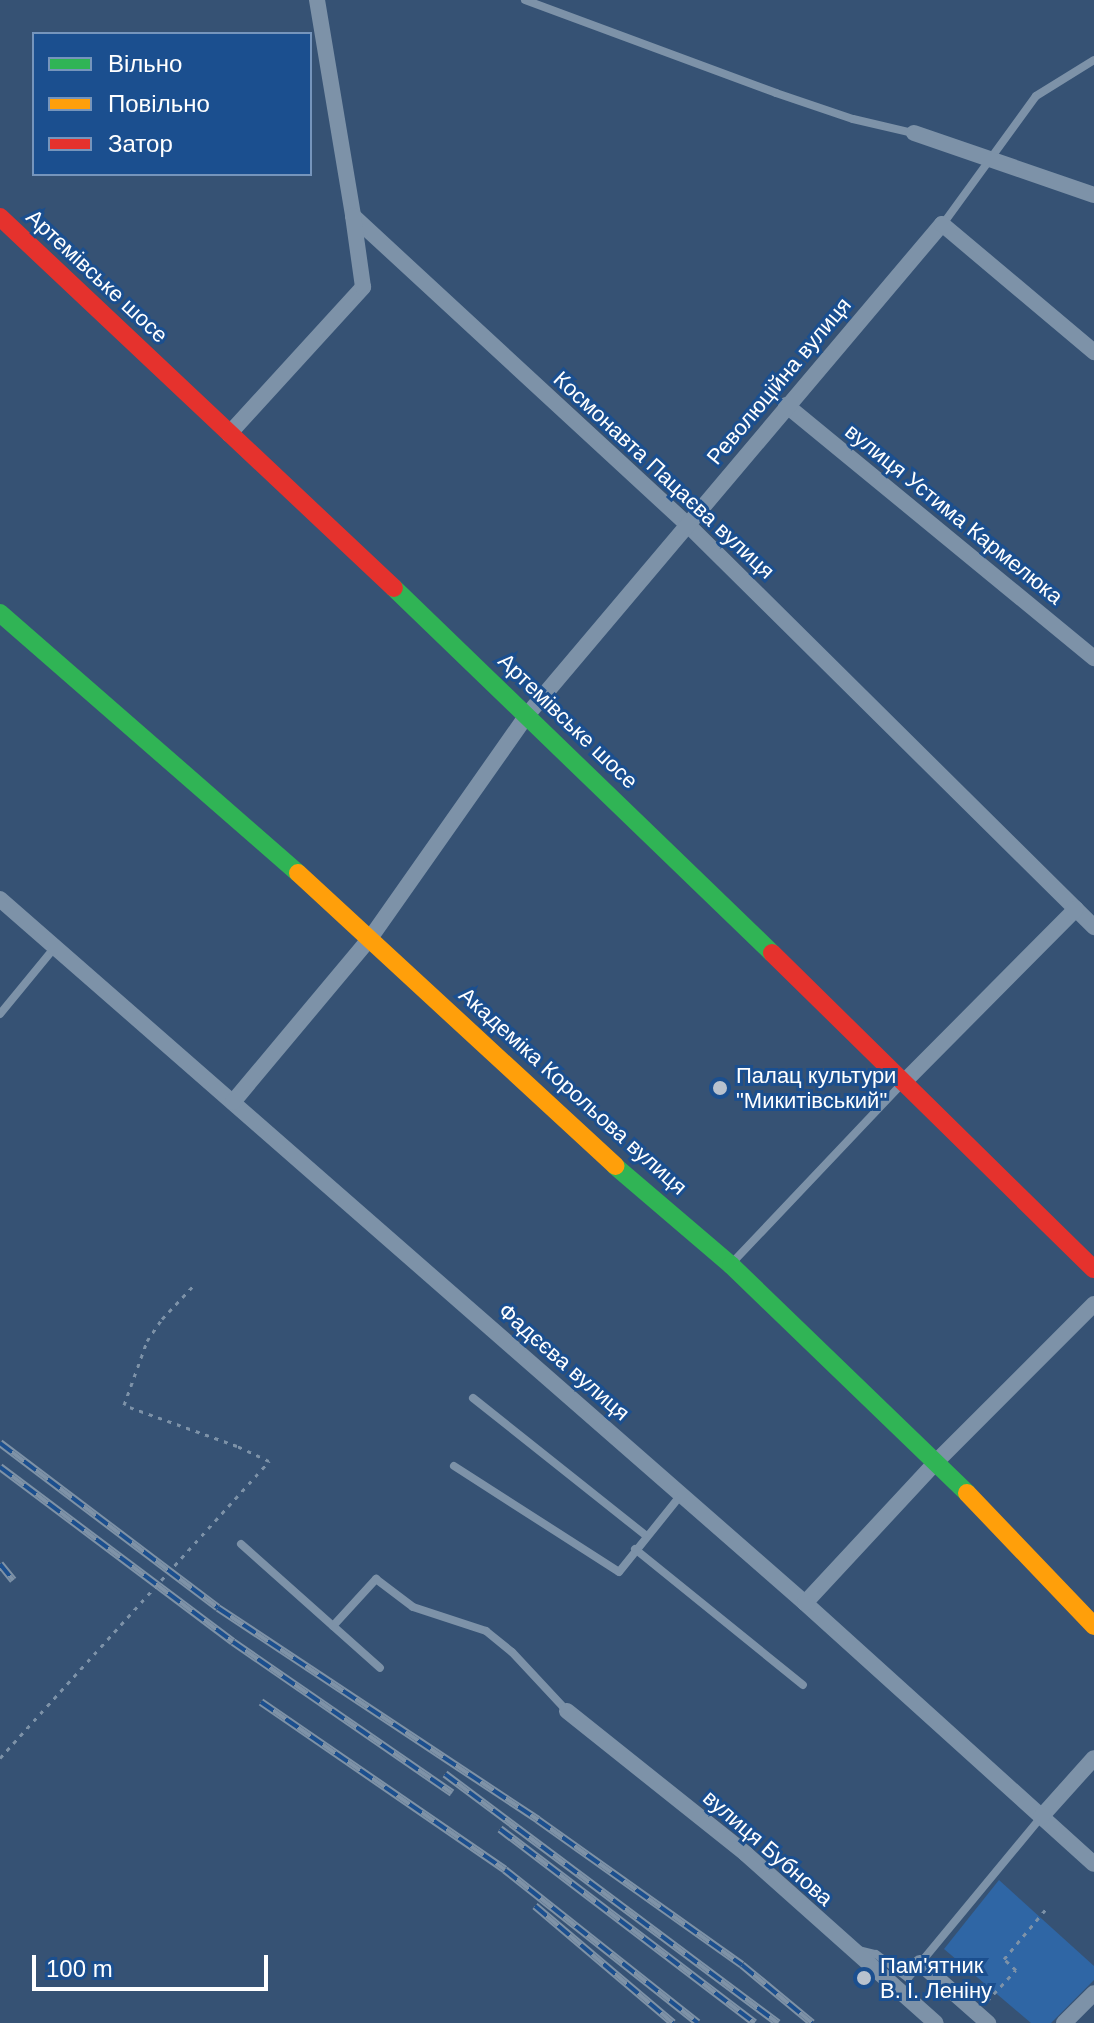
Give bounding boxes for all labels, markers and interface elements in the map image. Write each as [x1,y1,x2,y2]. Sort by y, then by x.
legend [32,32,312,176]
text: Вільно [108,50,182,77]
text: Повільно [108,90,210,117]
text: Затор [108,130,173,157]
street label: Артемівське шосе [21,204,173,348]
street label: Революційна вулиця [701,292,857,470]
street label: Космонавта Пацаєва вулиця [548,366,780,584]
street label: вулиця Устима Кармелюка [840,418,1068,610]
street label: Артемівське шосе [493,648,643,794]
street label: Академіка Корольова вулиця [454,982,692,1200]
place label: Палац культури "Микитівський" [736,1062,896,1114]
marker: Палац культури "Микитівський" [711,1079,729,1097]
street label: Фадєєва вулиця [493,1298,635,1426]
street label: вулиця Бубнова [698,1784,838,1912]
scale bar [36,1939,272,1989]
place label: Пам'ятник В. І. Леніну [880,1952,992,2004]
text: 100 m [46,1955,113,1982]
marker: Пам'ятник В. І. Леніну [855,1969,873,1987]

